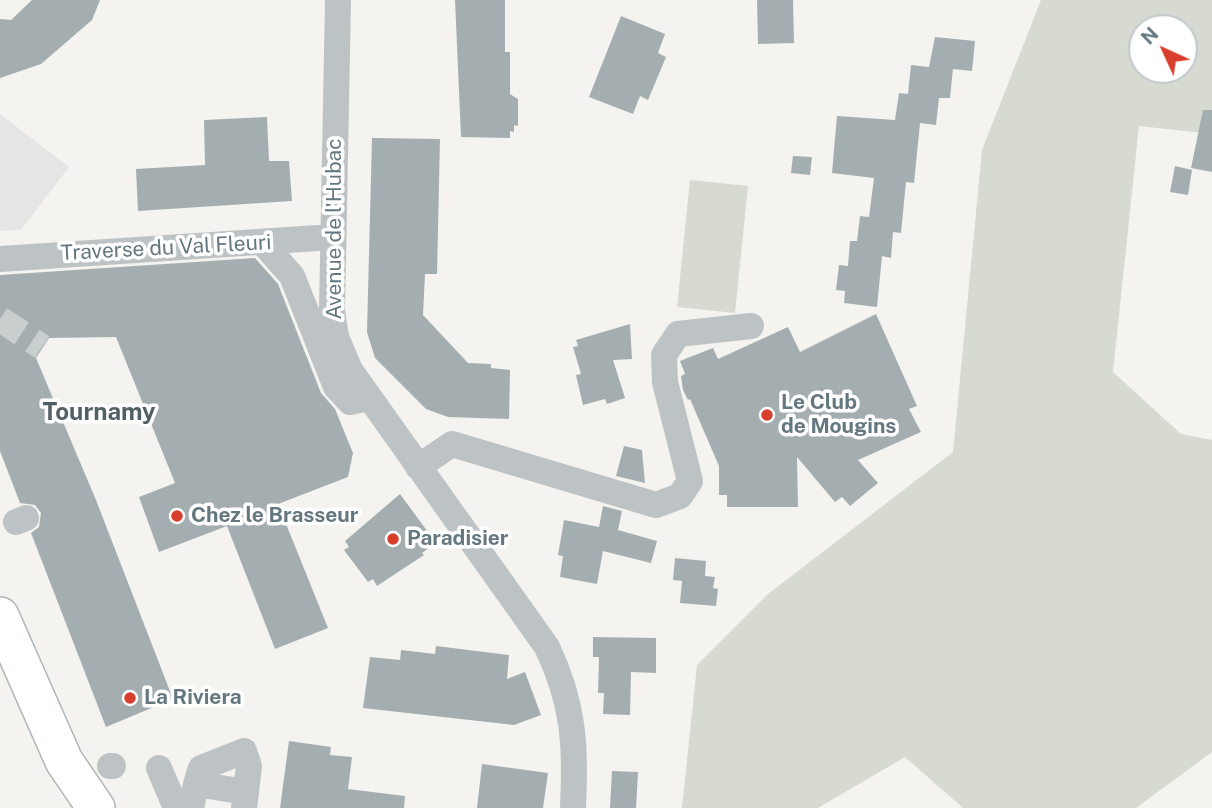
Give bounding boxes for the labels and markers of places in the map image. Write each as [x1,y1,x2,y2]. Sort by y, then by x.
place label: Le Club de Mougins [781,390,896,440]
marker: Le Club de Mougins [759,407,775,423]
place label: Chez le Brasseur [191,503,359,529]
marker: Chez le Brasseur [169,508,185,524]
place label: Paradisier [407,526,509,552]
marker: Paradisier [385,531,401,547]
place label: La Riviera [144,685,242,711]
marker: La Riviera [122,690,138,706]

